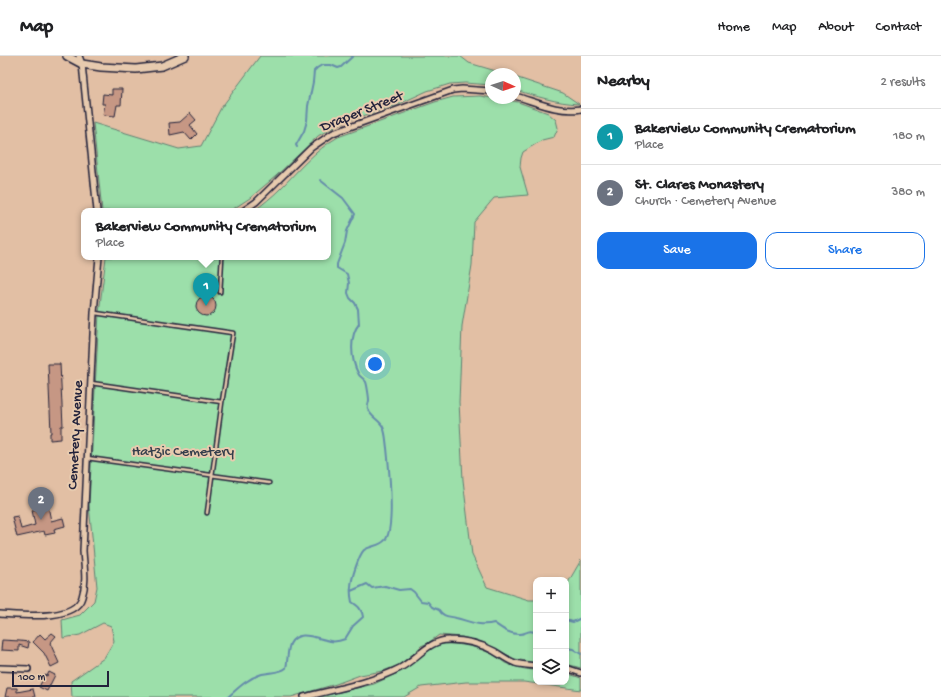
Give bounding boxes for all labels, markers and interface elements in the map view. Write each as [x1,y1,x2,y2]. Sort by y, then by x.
text: Map [20,16,53,39]
text: Home [718,19,750,36]
text: Map [772,19,796,36]
text: About [818,19,854,36]
text: Contact [876,19,921,36]
north arrow [485,68,521,104]
text: Nearby [597,72,650,92]
text: 2 results [880,75,925,90]
street label: Draper Street [317,87,408,137]
text: Bakerview Community Crematorium [635,120,856,138]
text: 1 [607,129,613,144]
text: 180 m [893,129,925,144]
text: Place [635,138,663,153]
text: St. Clares Monastery [635,176,764,194]
text: 2 [607,185,613,200]
text: 380 m [891,185,925,200]
text: Church · Cemetery Avenue [635,194,776,209]
popup [81,208,331,260]
text: Bakerview Community Crematorium [96,218,316,236]
button: Save [597,232,757,269]
button: Share [765,232,925,269]
text: Place [96,236,124,251]
pin: 1 [193,273,219,306]
your location [365,354,385,374]
street label: Cemetery Avenue [64,380,88,490]
park label: Hatzic Cemetery [132,443,235,461]
pin: 2 [28,487,54,520]
map controls [533,577,569,685]
button: + [533,577,569,613]
button: − [533,613,569,649]
button: layers [533,649,569,685]
scale bar [12,669,109,688]
text: 100 m [18,672,45,684]

